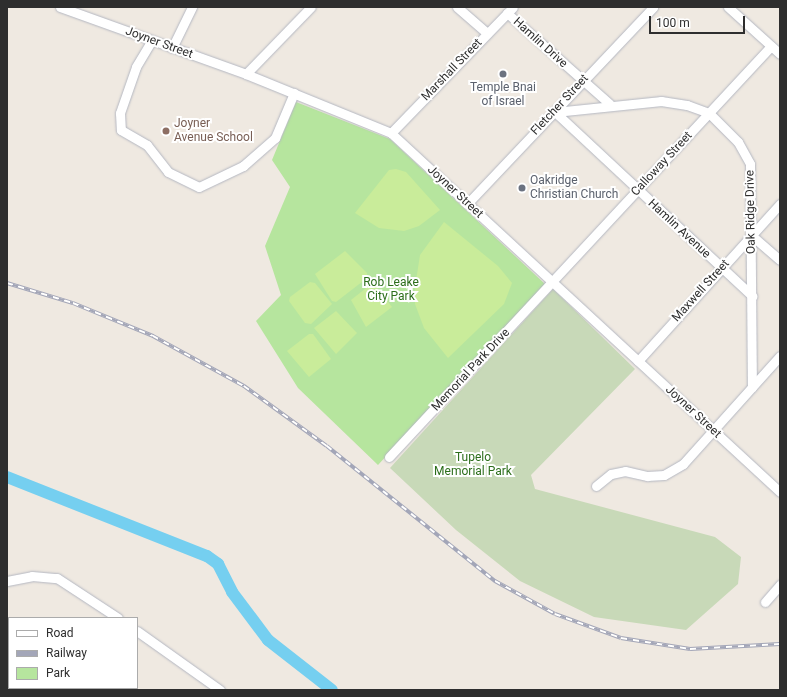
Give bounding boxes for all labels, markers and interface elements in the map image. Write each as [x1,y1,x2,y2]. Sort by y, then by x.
scale bar [651,8,747,34]
street label: Hamlin Drive [510,15,570,71]
text: 100 m [656,16,690,30]
street label: Joyner Street [123,24,195,62]
street label: Marshall Street [419,36,485,104]
marker: Temple Bnai of Israel [498,69,508,79]
street label: Fletcher Street [528,72,592,138]
place label: Temple Bnai of Israel [470,81,536,109]
place label: Joyner Avenue School [174,117,253,145]
marker: Joyner Avenue School [161,126,171,136]
street label: Calloway Street [629,129,695,199]
street label: Joyner Street [424,163,486,221]
street label: Oak Ridge Drive [743,170,759,254]
place label: Oakridge Christian Church [530,174,618,202]
marker: Oakridge Christian Church [517,183,527,193]
street label: Hamlin Avenue [645,196,713,262]
street label: Maxwell Street [669,257,733,325]
park label: Rob Leake City Park [363,276,419,304]
street label: Memorial Park Drive [429,326,513,414]
street label: Joyner Street [662,383,724,441]
park label: Tupelo Memorial Park [434,451,512,479]
legend [8,617,138,689]
text: Road [46,626,74,640]
text: Railway [46,646,87,660]
text: Park [46,666,70,680]

